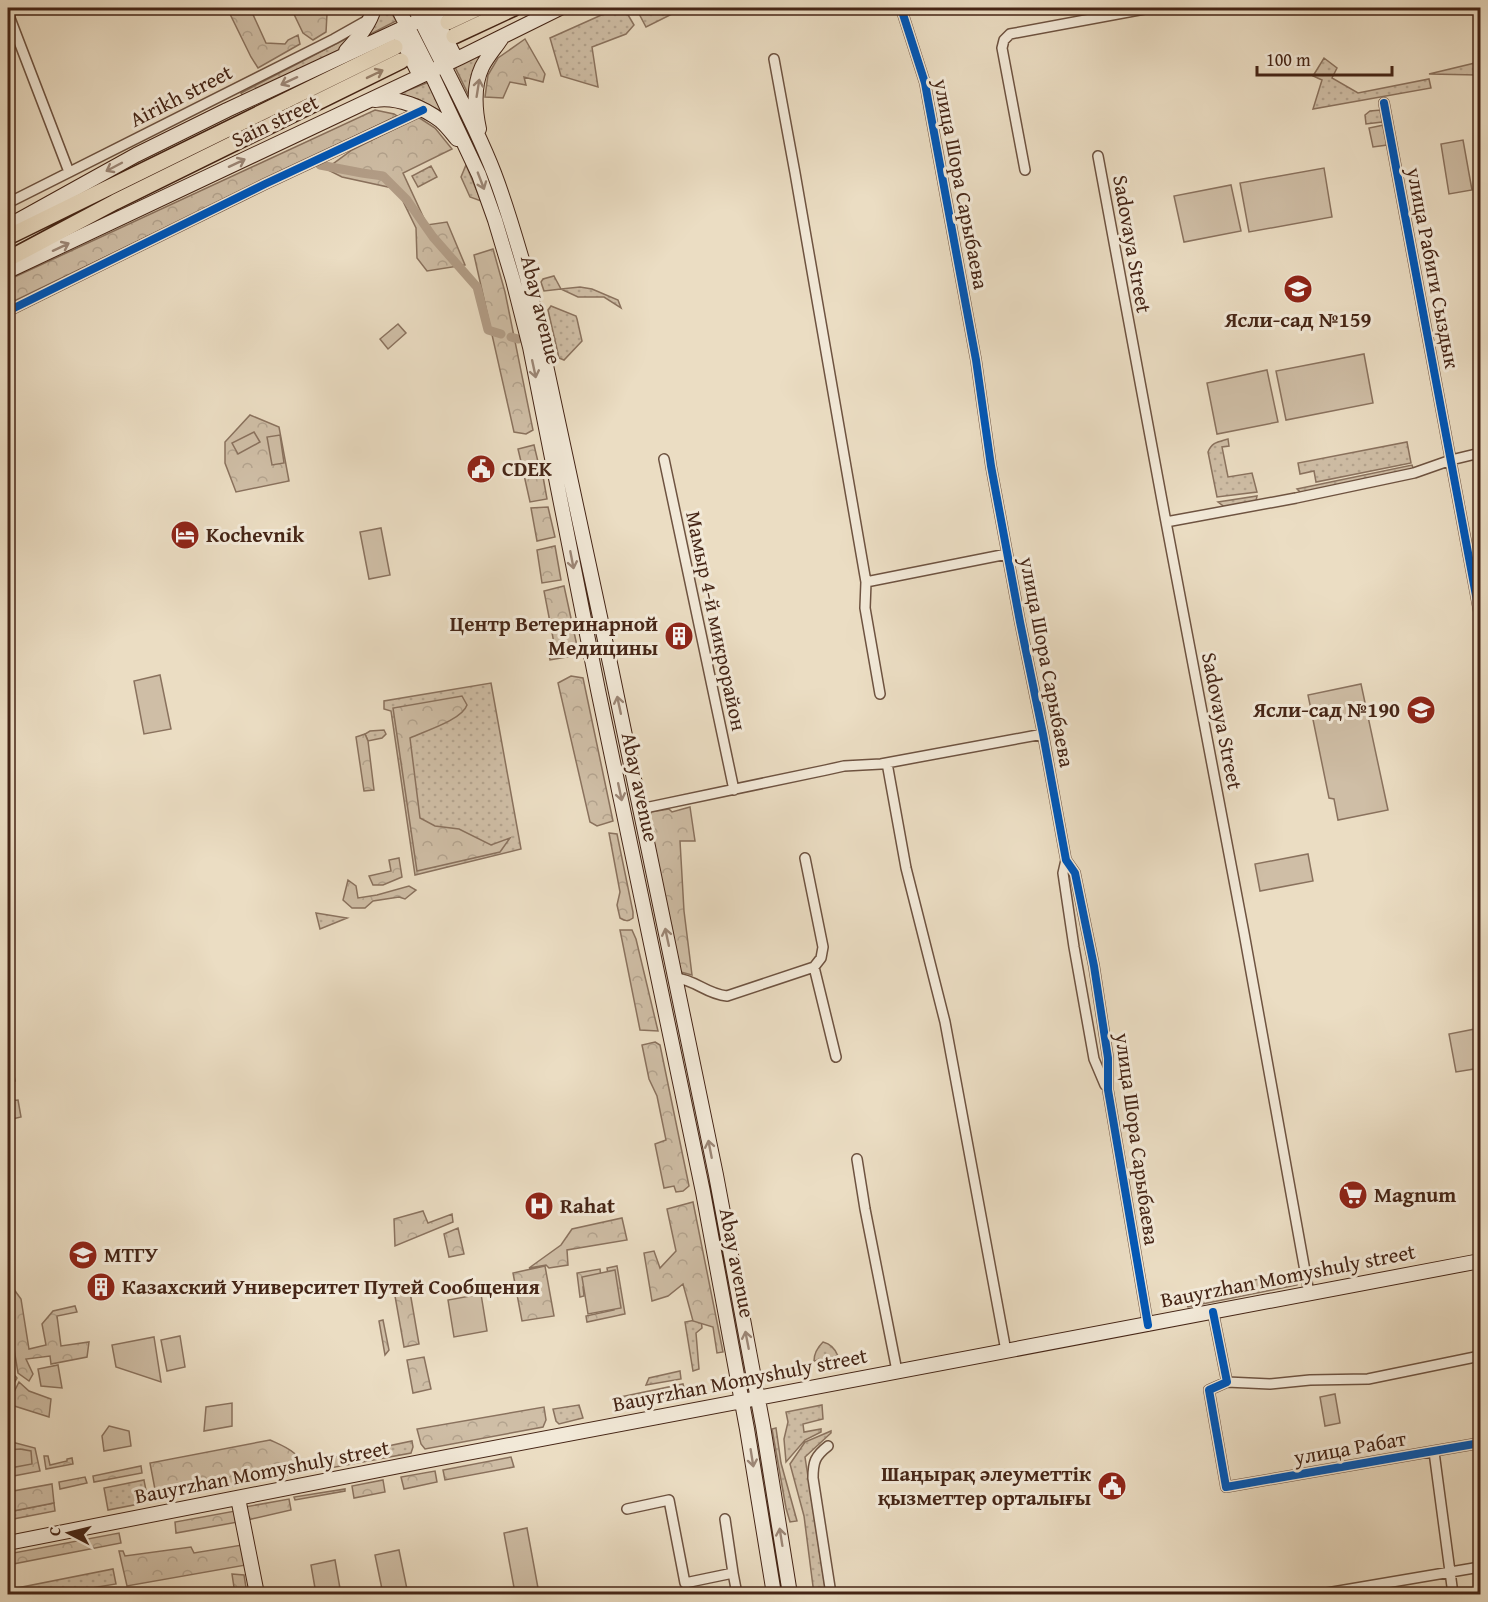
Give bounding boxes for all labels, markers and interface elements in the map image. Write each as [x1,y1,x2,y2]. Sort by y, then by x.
scale bar [1257,39,1392,77]
text: 100 m [1266,46,1311,73]
street label: Airikh street [124,56,238,135]
one-way arrow [366,68,384,79]
one-way arrow [280,75,298,87]
street label: улица Шора Сарыбаева [926,75,997,292]
one-way arrow [472,79,483,99]
street label: Sain street [226,86,324,155]
one-way arrow [227,157,245,169]
one-way arrow [106,161,123,173]
street label: улица Рабиги Сыздык [1399,164,1468,371]
one-way arrow [476,171,487,190]
street label: Sadovaya Street [1105,173,1160,316]
one-way arrow [51,240,69,252]
street label: Abay avenue [513,252,570,368]
school or university icon: Ясли-сад №159 [1282,273,1314,305]
place label: Ясли-сад №159 [1224,304,1372,335]
one-way arrow [529,358,540,378]
public building icon: CDEK [465,453,497,485]
place label: CDEK [502,453,553,484]
street label: Мамыр 4-й микрорайон [678,508,755,734]
hotel icon: Kochevnik [169,519,201,551]
place label: Kochevnik [206,519,305,550]
one-way arrow [567,550,579,569]
street label: улица Шора Сарыбаева [1012,553,1083,770]
place label: Центр Ветеринарной Медицины [450,608,658,663]
building icon: Центр Ветеринарной Медицины [663,620,695,652]
street label: Sadovaya Street [1194,649,1251,793]
place label: Ясли-сад №190 [1252,694,1400,725]
school or university icon: Ясли-сад №190 [1405,694,1437,726]
one-way arrow [613,696,624,715]
street label: Abay avenue [614,729,667,845]
one-way arrow [615,782,626,801]
one-way arrow [660,928,672,947]
street label: улица Шора Сарыбаева [1107,1030,1168,1247]
one-way arrow [704,1139,715,1159]
supermarket icon: Magnum [1337,1179,1369,1211]
place label: Magnum [1374,1179,1456,1210]
hospital icon: Rahat [523,1190,555,1222]
place label: Rahat [560,1190,615,1221]
street label: Abay avenue [712,1205,763,1321]
street label: Bauyrzhan Momyshuly street [1158,1235,1418,1315]
school or university icon: МТГУ [67,1239,99,1271]
place label: МТГУ [104,1239,159,1270]
building icon: Казахский Университет Путей Сообщения [85,1271,117,1303]
place label: Казахский Университет Путей Сообщения [122,1271,540,1302]
one-way arrow [741,1331,752,1350]
street label: Bauyrzhan Momyshuly street [610,1339,870,1419]
street label: улица Рабат [1290,1422,1408,1473]
street label: Bauyrzhan Momyshuly street [132,1431,392,1511]
one-way arrow [746,1448,757,1468]
place label: Шаңырақ әлеуметтік қызметтер орталығы [878,1458,1092,1513]
public building icon: Шаңырақ әлеуметтік қызметтер орталығы [1096,1470,1128,1502]
north arrow [39,1503,99,1563]
text: С [42,1525,67,1537]
one-way arrow [775,1527,786,1547]

